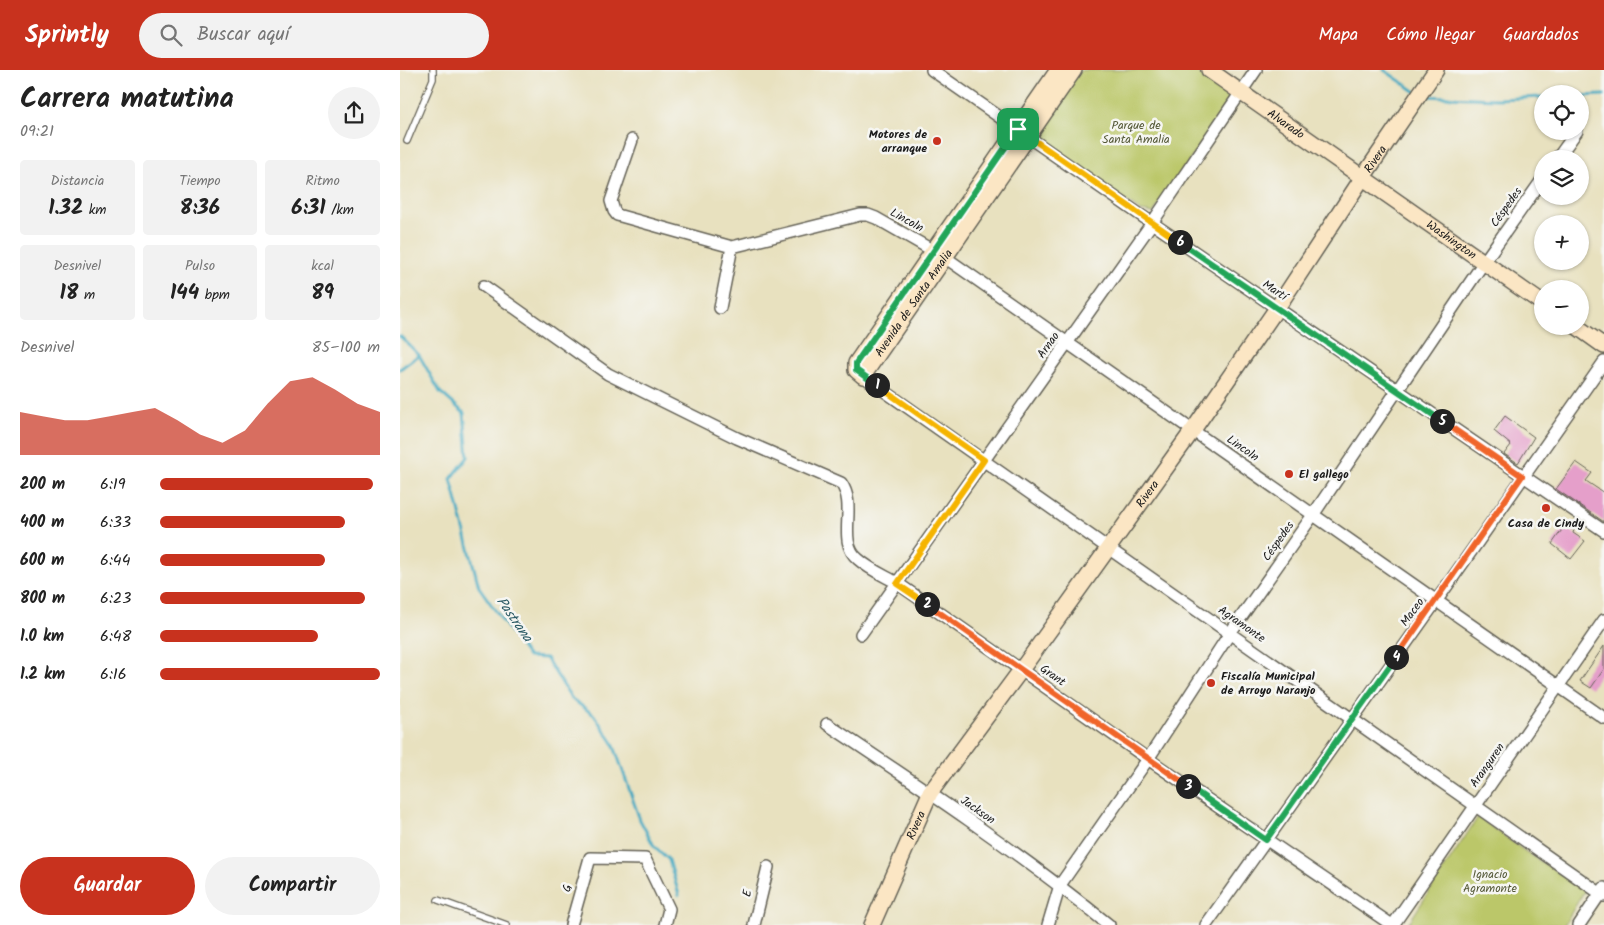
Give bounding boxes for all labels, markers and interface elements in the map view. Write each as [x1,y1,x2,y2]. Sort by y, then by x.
search box [139,13,489,58]
text: Sprintly [25,16,109,55]
text: Buscar aquí [197,20,289,50]
icon: search [157,21,185,49]
text: Mapa [1319,21,1358,50]
text: Cómo llegar [1386,21,1475,50]
text: Guardados [1503,21,1579,50]
text: Carrera matutina [20,77,234,122]
map controls [1534,85,1589,335]
button: locate [1534,85,1589,140]
button: share [328,87,380,139]
street label: Alvarado [1263,104,1308,144]
pin [997,108,1039,150]
icon: arrive [1004,115,1032,143]
park label: Parque de Santa Amalia [1102,116,1170,149]
text: 09:21 [20,119,54,144]
place label: Motores de arranque [869,125,927,158]
marker: Motores de arranque [931,135,943,147]
street label: Rivera [1359,141,1392,177]
button: layers [1534,150,1589,205]
text: Distancia [50,170,104,192]
text: Tiempo [179,170,221,192]
text: Ritmo [305,170,340,192]
street label: Céspedes [1486,183,1527,231]
text: 1.32 [48,192,83,225]
text: 8:36 [180,192,220,225]
text: 6:31 [291,192,326,225]
text: km [83,199,107,221]
text: /km [326,199,354,221]
street label: Lincoln [886,203,927,237]
button: + [1534,215,1589,270]
street label: Washington [1422,216,1480,265]
pin: 6 [1168,230,1192,254]
text: 6 [1177,231,1184,253]
street label: Avenida de Santa Amalia [870,245,958,361]
text: Desnivel [53,255,101,277]
text: Pulso [185,255,215,277]
text: kcal [311,255,334,277]
street label: Martí [1258,275,1293,307]
text: 18 [60,277,78,310]
text: 144 [170,277,199,310]
text: 89 [311,277,334,310]
button: − [1534,280,1589,335]
text: m [78,284,95,306]
text: bpm [199,284,230,306]
street label: Arnao [1032,328,1064,363]
text: Desnivel [20,335,75,360]
text: 85–100 m [312,335,380,360]
pin: 1 [864,372,890,398]
text: 1 [875,374,880,396]
pin: 5 [1430,408,1454,434]
text: 5 [1439,410,1446,432]
street label: Lincoln [1223,430,1263,466]
place label: El gallego [1299,465,1349,484]
marker: El gallego [1283,468,1295,480]
text: 200 m [20,472,65,497]
text: 6:19 [100,472,126,497]
street label: Rivera [1131,476,1164,512]
marker: Casa de Cindy [1540,502,1552,514]
text: 400 m [20,510,64,535]
text: 6:33 [100,510,131,535]
place label: Casa de Cindy [1508,514,1585,533]
street label: Céspedes [1258,517,1299,565]
text: 600 m [20,548,64,573]
text: 6:44 [100,548,130,573]
text: 800 m [20,586,65,611]
text: 6:23 [100,586,131,611]
water label: Pastrana [491,592,539,648]
pin: 2 [914,592,940,616]
text: 2 [923,593,932,615]
street label: Maceo [1396,594,1429,631]
street label: Agramonte [1214,601,1270,648]
text: 1.0 km [20,624,64,649]
text: 6:48 [100,624,131,649]
pin: 4 [1384,644,1408,670]
text: 4 [1393,646,1400,668]
street label: Grant [1036,660,1070,691]
text: 1.2 km [20,662,65,687]
text: 6:16 [100,662,127,687]
place label: Fiscalía Municipal de Arroyo Naranjo [1221,667,1316,700]
marker: Fiscalía Municipal de Arroyo Naranjo [1205,677,1217,689]
street label: Aranguren [1465,739,1510,791]
pin: 3 [1176,774,1200,798]
text: 3 [1185,775,1192,797]
street label: Jackson [956,791,999,829]
street label: Rivera [902,808,931,843]
button: Guardar [20,857,195,915]
button: Compartir [205,857,380,915]
park label: Ignacio Agramonte [1463,865,1518,898]
street label: G [557,882,578,894]
street label: E [737,886,758,899]

